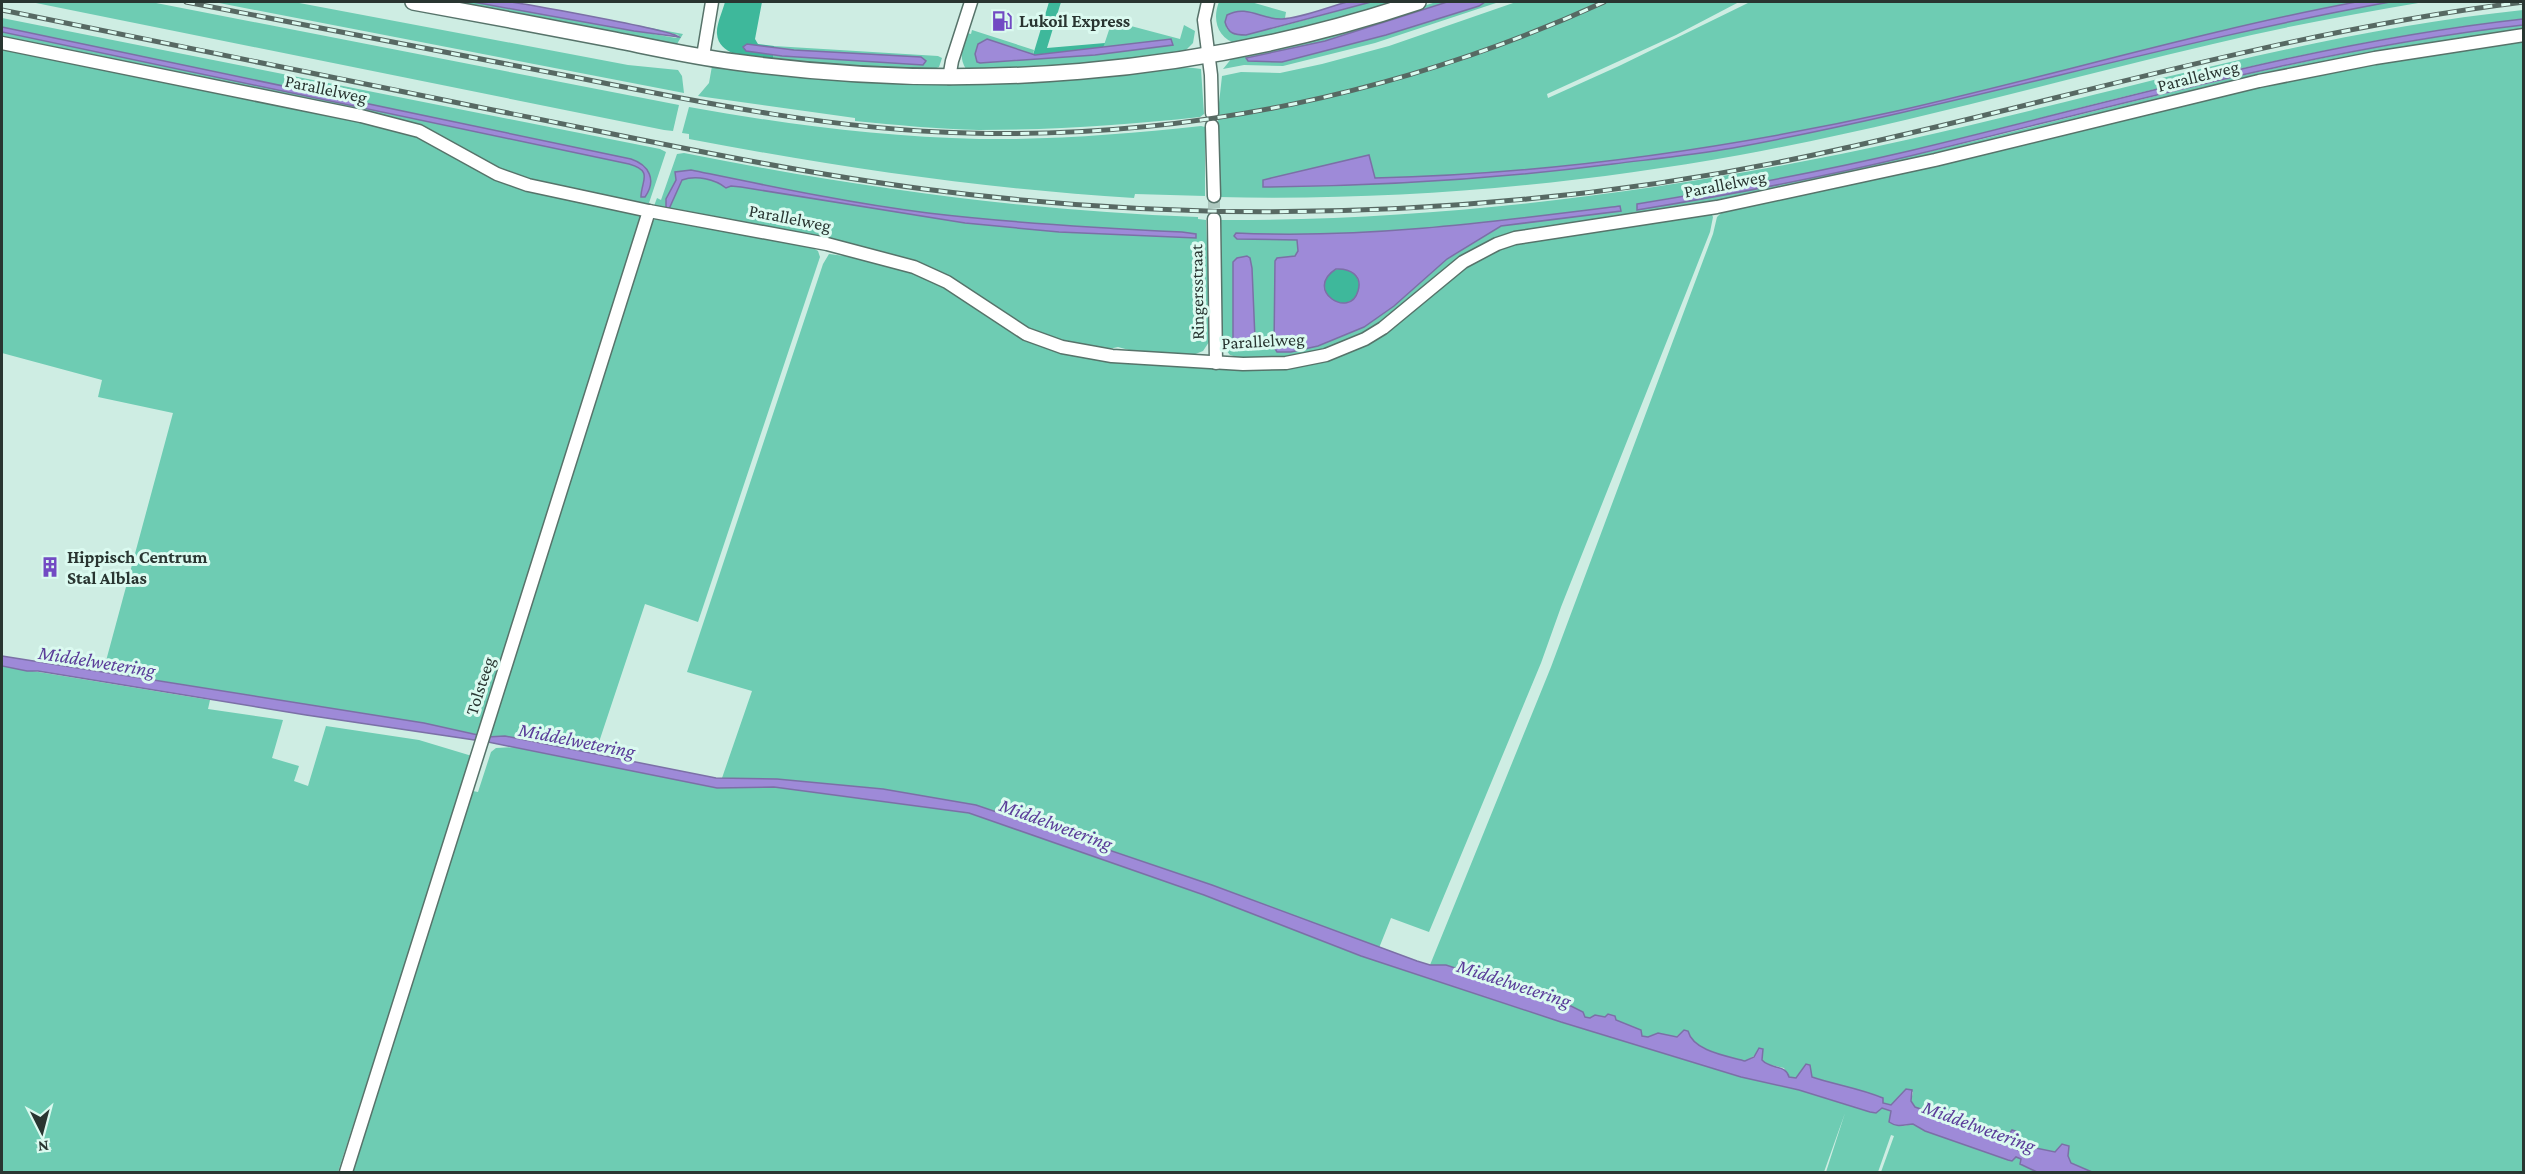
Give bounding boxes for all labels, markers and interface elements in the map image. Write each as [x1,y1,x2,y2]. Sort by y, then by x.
fuel station icon: Lukoil Express [990,9,1014,33]
place label: Lukoil Express [1019,11,1130,31]
street label: Parallelweg [2155,56,2241,96]
street label: Parallelweg [283,71,369,107]
street label: Parallelweg [1682,166,1768,202]
street label: Parallelweg [747,200,833,236]
street label: Ringersstraat [1186,243,1208,340]
street label: Parallelweg [1221,329,1305,353]
place label: Hippisch Centrum Stal Alblas [67,547,208,588]
building icon: Hippisch Centrum Stal Alblas [38,555,62,579]
water label: Middelwetering [36,641,158,682]
street label: Tolsteeg [461,654,499,718]
water label: Middelwetering [516,718,638,763]
water label: Middelwetering [995,793,1116,856]
water label: Middelwetering [1453,954,1575,1013]
water label: Middelwetering [1918,1095,2039,1158]
north arrow [12,1102,72,1162]
text: N [37,1137,50,1155]

